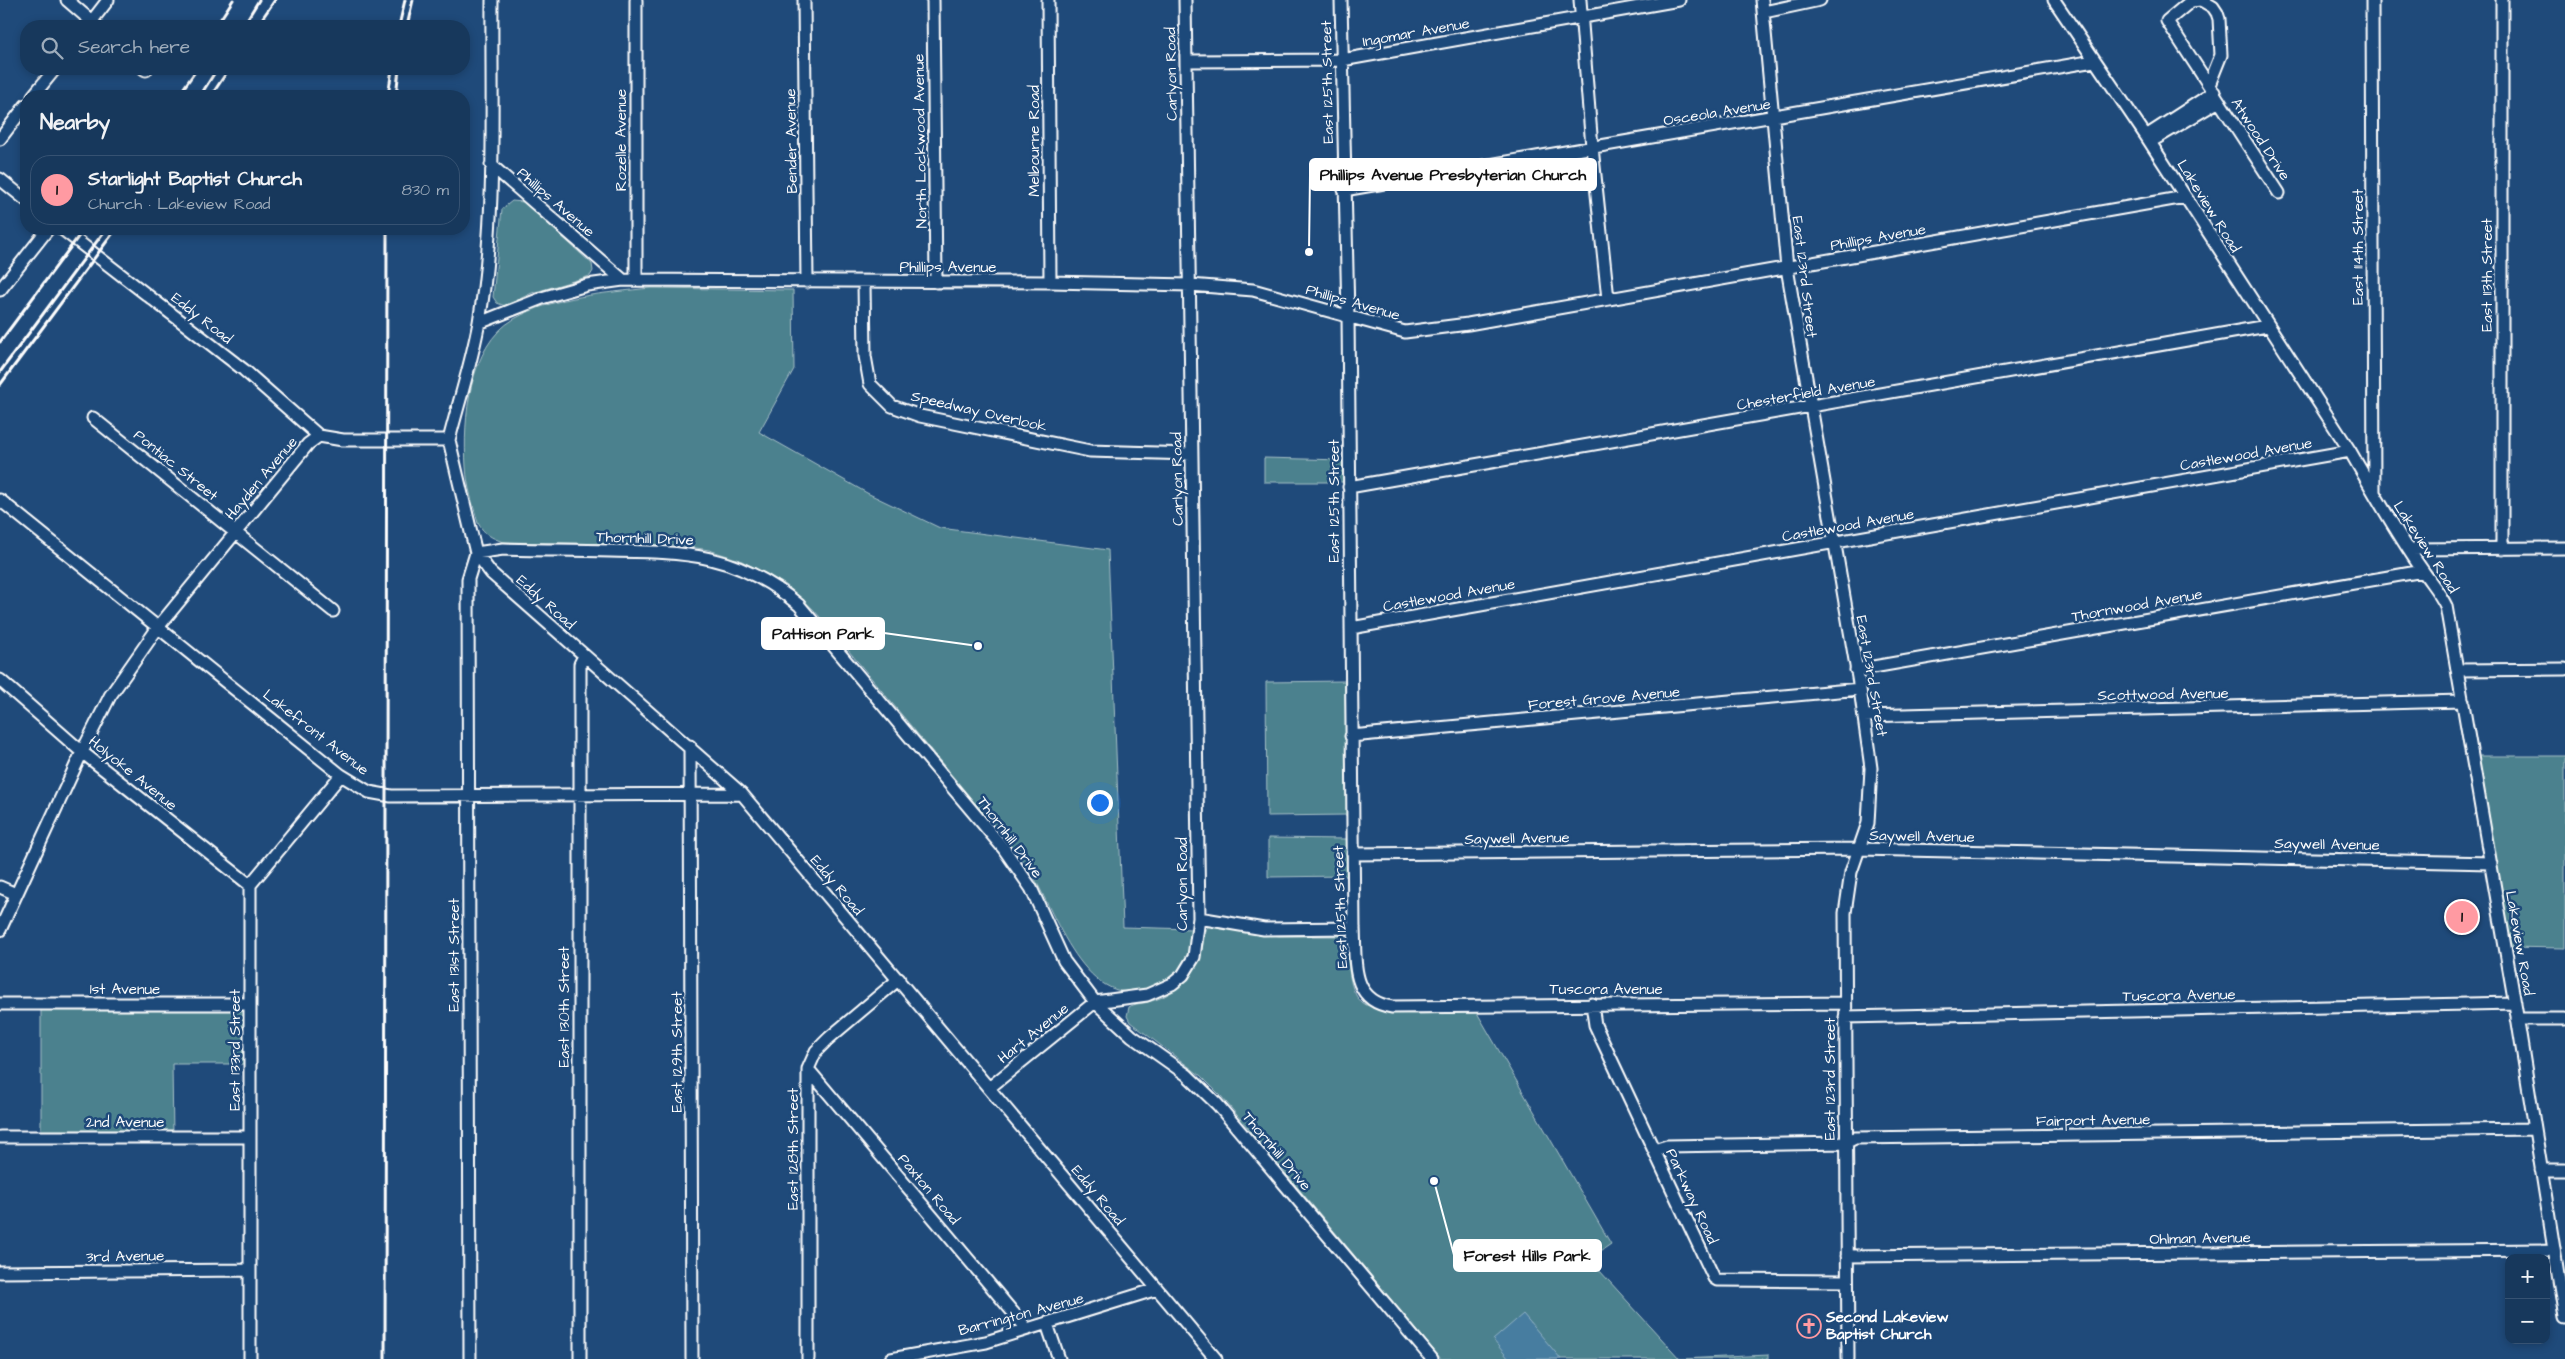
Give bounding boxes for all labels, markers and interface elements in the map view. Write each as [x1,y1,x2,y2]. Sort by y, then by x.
street label: Ingomar Avenue [1361,13,1471,53]
search box [20,20,470,75]
street label: East 125th Street [1316,20,1339,144]
street label: Carlyon Road [1160,27,1184,121]
icon: search [38,34,66,62]
text: Search here [78,34,190,61]
street label: North Lockwood Avenue [908,54,933,228]
street label: Melbourne Road [1024,85,1045,197]
street label: Bender Avenue [780,88,803,194]
street label: Rozelle Avenue [611,89,632,191]
street label: Osceola Avenue [1662,94,1772,131]
street label: Atwood Drive [2226,94,2295,185]
text: Nearby [40,108,110,137]
street label: Lakeview Road [2172,156,2246,257]
callout: Phillips Avenue Presbyterian Church [1310,159,1596,190]
street label: Phillips Avenue [512,163,599,242]
text: Phillips Avenue Presbyterian Church [1320,164,1587,187]
text: Starlight Baptist Church [88,166,302,193]
text: 1 [56,179,58,201]
text: 830 m [402,179,449,201]
street label: East 114th Street [2348,189,2369,305]
text: Church · Lakeview Road [88,193,270,215]
street label: East 123rd Street [1787,215,1822,339]
street label: East 113th Street [2477,218,2498,332]
street label: Phillips Avenue [1829,219,1928,256]
street label: Phillips Avenue [900,257,996,278]
street label: Phillips Avenue [1303,279,1402,326]
street label: Eddy Road [166,288,237,350]
street label: Chesterfield Avenue [1735,371,1877,416]
street label: Speedway Overlook [909,386,1049,438]
street label: Pontiac Street [129,425,222,506]
street label: Hayden Avenue [220,432,303,525]
street label: Carlyon Road [1166,432,1190,526]
street label: Castlewood Avenue [2178,433,2314,476]
street label: East 125th Street [1324,439,1345,563]
street label: Lakeview Road [2388,497,2463,598]
street label: Castlewood Avenue [1780,504,1916,547]
street label: Thornhill Drive [596,526,694,551]
street label: Eddy Road [511,570,580,636]
street label: Castlewood Avenue [1381,574,1517,617]
street label: Thornwood Avenue [2070,584,2204,627]
street label: East 123rd Street [1851,614,1892,738]
callout: Pattison Park [762,618,884,649]
text: Pattison Park [772,623,874,645]
street label: Forest Grove Avenue [1527,681,1681,716]
street label: Scottwood Avenue [2097,683,2229,706]
street label: Lakefront Avenue [258,684,373,780]
street label: Holyoke Avenue [83,731,182,817]
your location [1087,790,1113,816]
street label: Thornhill Drive [972,792,1047,883]
street label: Saywell Avenue [1869,825,1975,849]
street label: Saywell Avenue [1464,827,1570,851]
street label: Saywell Avenue [2274,833,2380,857]
street label: Carlyon Road [1172,837,1194,931]
street label: East 125th Street [1328,845,1353,969]
street label: Eddy Road [804,851,868,921]
street label: Lakeview Road [2500,889,2539,997]
street label: East 131st Street [444,898,465,1012]
pin: 1 [2446,898,2478,936]
street label: East 130th Street [554,947,575,1067]
street label: 1st Avenue [90,979,160,1000]
street label: Tuscora Avenue [1549,979,1663,1000]
street label: Tuscora Avenue [2122,984,2236,1007]
street label: East 133rd Street [225,989,246,1111]
street label: East 129th Street [667,992,688,1112]
street label: Hart Avenue [993,998,1073,1069]
street label: East 123rd Street [1820,1018,1841,1140]
street label: East 128th Street [783,1088,804,1210]
street label: Thornhill Drive [1237,1107,1316,1195]
street label: Fairport Avenue [2036,1109,2150,1132]
street label: 2nd Avenue [86,1112,164,1133]
street label: Parkway Road [1659,1145,1723,1248]
street label: Paxton Road [893,1149,965,1230]
street label: Eddy Road [1065,1161,1129,1231]
street label: Ohlman Avenue [2149,1227,2251,1250]
callout: Forest Hills Park [1454,1240,1601,1271]
street label: 3rd Avenue [86,1245,164,1268]
text: Forest Hills Park [1463,1245,1591,1267]
map controls [2505,1254,2550,1344]
button: + [2505,1254,2550,1299]
street label: Barrington Avenue [956,1288,1086,1342]
button: − [2505,1299,2550,1344]
place label: Second Lakeview Baptist Church [1825,1307,1949,1345]
church icon: Second Lakeview Baptist Church [1796,1313,1822,1339]

